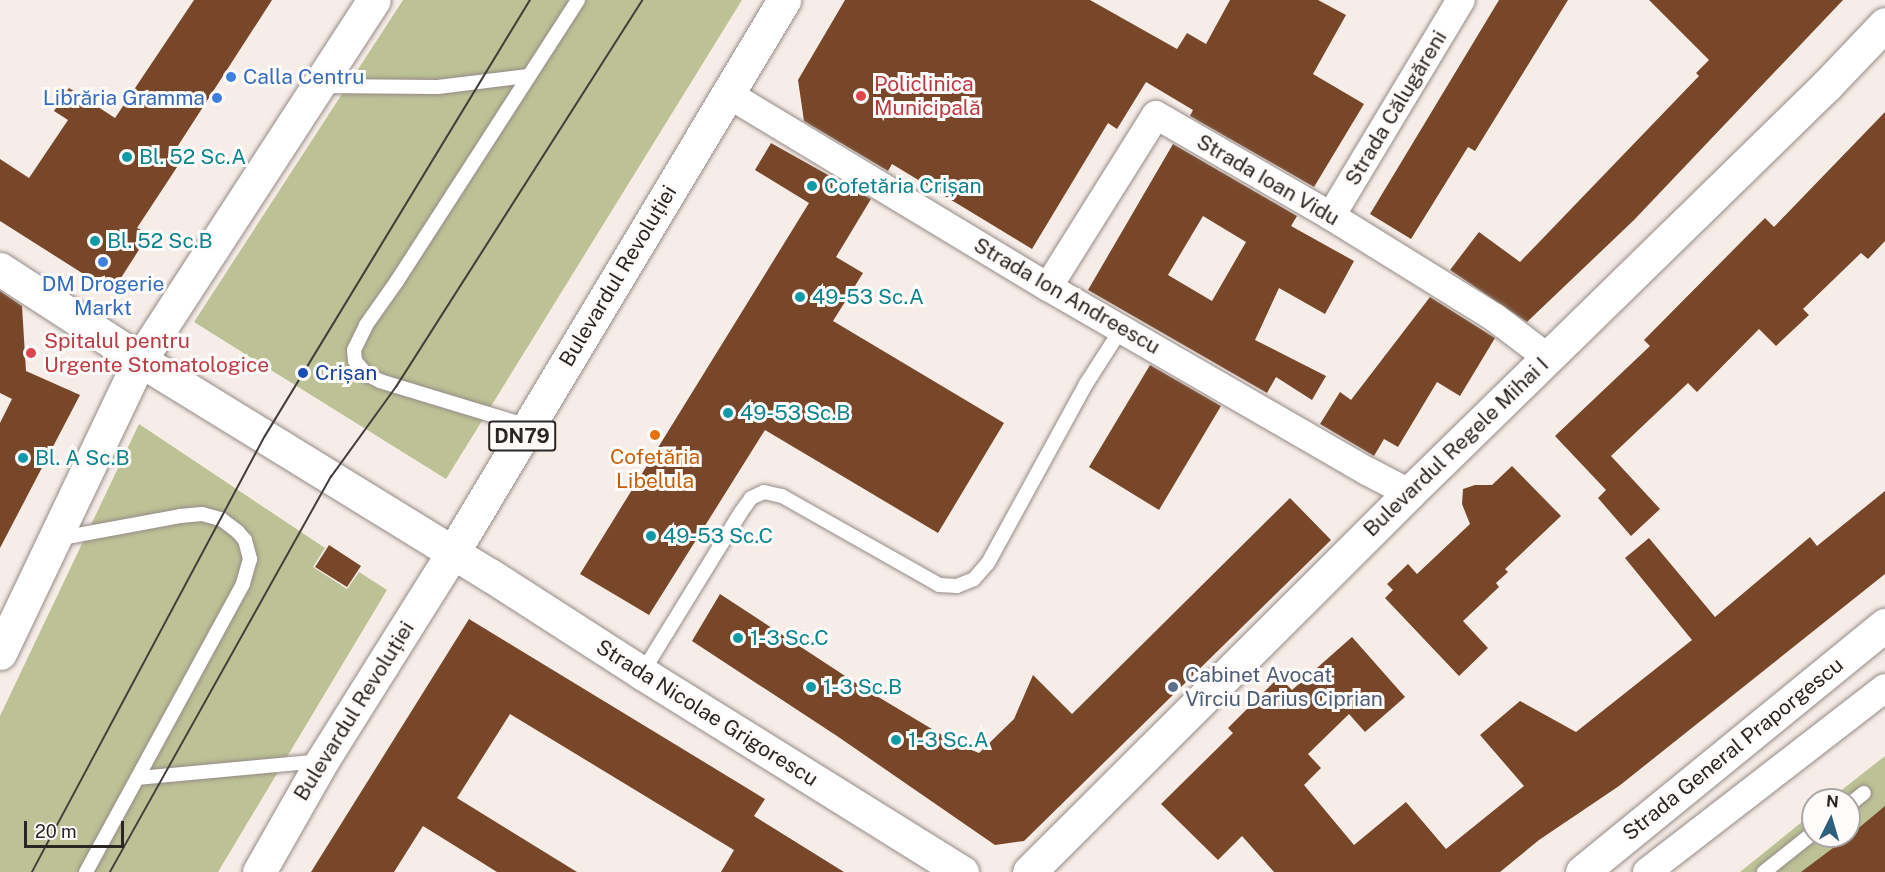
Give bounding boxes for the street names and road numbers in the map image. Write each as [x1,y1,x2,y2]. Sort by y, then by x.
street label: Strada Călugăreni [1340,26,1452,190]
street label: Strada Ioan Vidu [1192,129,1344,231]
street label: Bulevardul Revoluției [554,181,682,371]
street label: Strada Ion Andreescu [969,232,1165,360]
street label: Bulevardul Regele Mihai I [1358,352,1554,542]
road number: DN79 [488,419,556,453]
street label: Bulevardul Revoluției [289,617,419,805]
street label: Strada Nicolae Grigorescu [591,634,823,792]
street label: Strada General Praporgescu [1618,652,1848,846]

